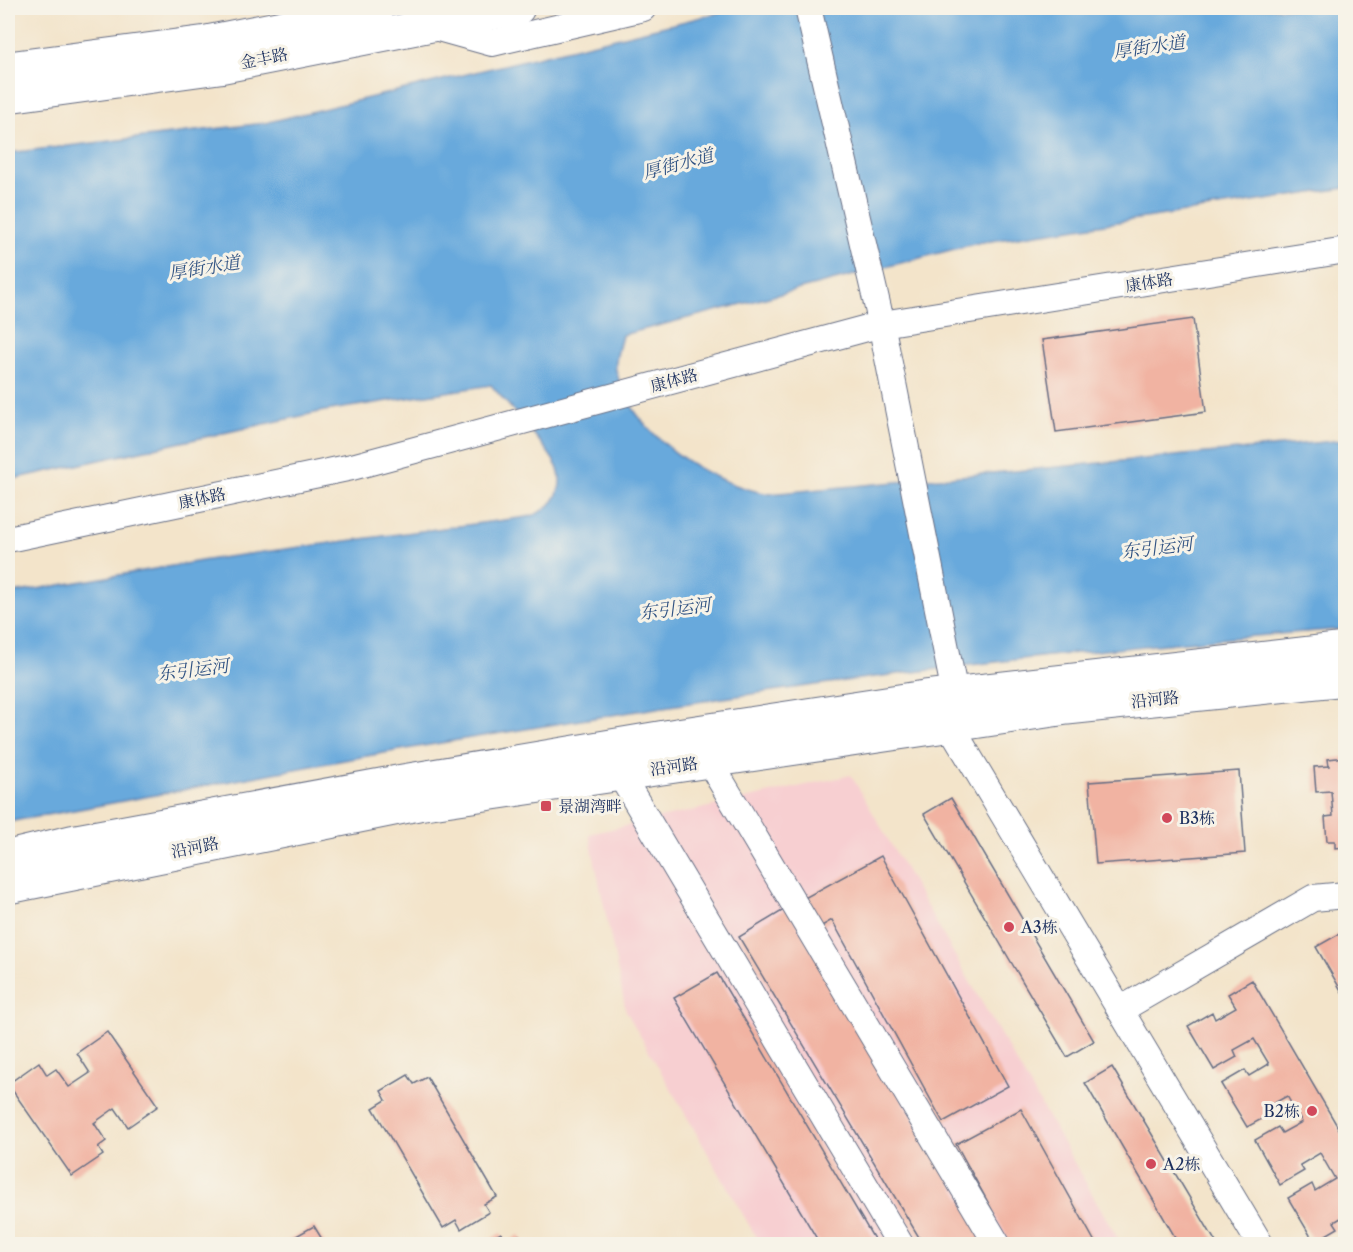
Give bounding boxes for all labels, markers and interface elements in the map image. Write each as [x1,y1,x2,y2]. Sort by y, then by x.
water label: 厚街水道 [1112,31,1189,63]
street label: 金丰路 [239,44,289,72]
water label: 厚街水道 [640,143,719,184]
water label: 厚街水道 [167,251,244,284]
street label: 康体路 [1124,268,1174,296]
street label: 康体路 [648,364,700,396]
street label: 康体路 [176,483,228,513]
water label: 东引运河 [1120,532,1197,563]
water label: 东引运河 [638,593,715,624]
water label: 东引运河 [156,654,233,685]
street label: 沿河路 [1130,687,1180,711]
street label: 沿河路 [649,753,699,779]
place label: 景湖湾畔 [558,796,622,816]
marker: 景湖湾畔 [539,799,553,813]
place label: B3栋 [1179,808,1215,828]
marker: B3栋 [1160,811,1174,825]
street label: 沿河路 [170,833,220,861]
place label: A3栋 [1020,917,1058,937]
marker: A3栋 [1002,920,1016,934]
place label: B2栋 [1264,1101,1300,1121]
marker: B2栋 [1305,1104,1319,1118]
place label: A2栋 [1162,1154,1200,1174]
marker: A2栋 [1144,1157,1158,1171]

